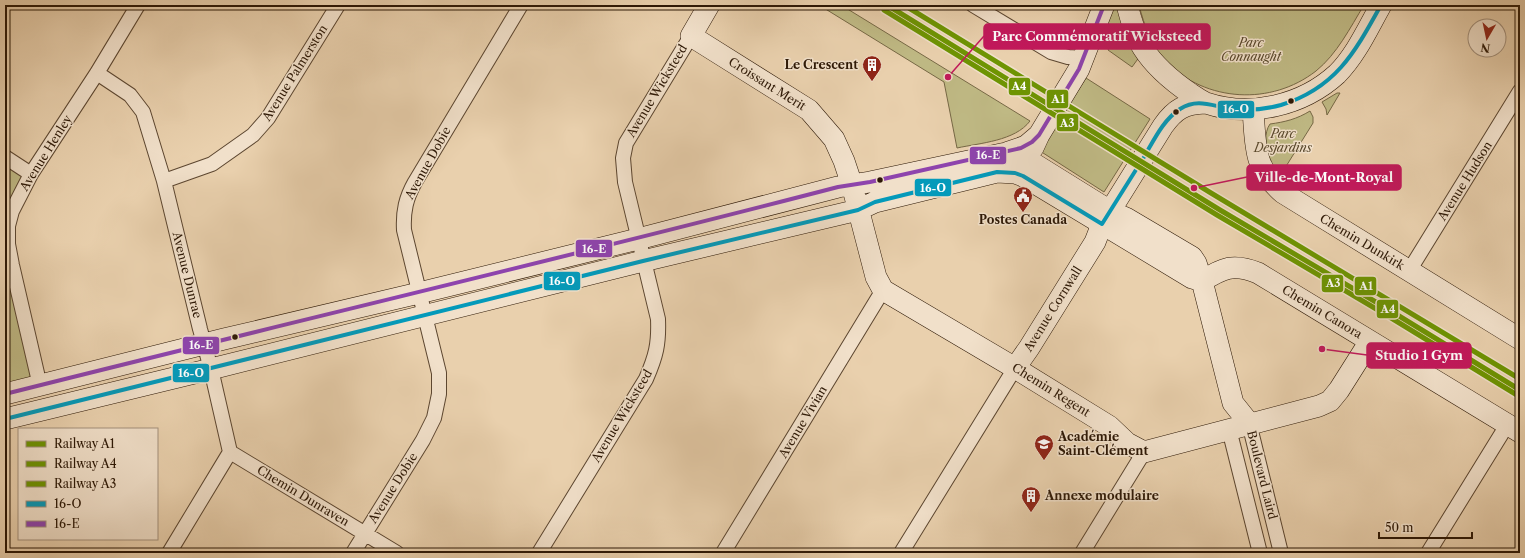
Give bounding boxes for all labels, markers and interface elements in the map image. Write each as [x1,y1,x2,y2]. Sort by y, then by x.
north arrow [1467,18,1507,58]
street label: Avenue Palmerston [258,21,331,125]
callout: Parc Commémoratif Wicksteed [984,24,1210,49]
text: Parc Commémoratif Wicksteed [992,28,1202,44]
park label: Parc Connaught [1221,35,1282,64]
text: N [1479,40,1491,56]
street label: Avenue Wicksteed [622,41,691,141]
street label: Croissant Merit [726,54,809,114]
building icon: Le Crescent [861,54,883,82]
place label: Le Crescent [785,57,858,72]
line badge: A4 [1008,77,1031,96]
text: A4 [1010,79,1027,93]
line badge: A1 [1046,89,1069,109]
text: A1 [1050,92,1065,106]
unlabelled marker [1286,96,1296,106]
line badge: 16-O [1217,100,1255,119]
text: 16-O [1223,102,1249,116]
unlabelled marker [1171,107,1181,117]
street label: Avenue Henley [16,112,75,194]
line badge: A3 [1056,113,1079,132]
text: A3 [1059,116,1074,130]
street label: Avenue Dobie [401,124,454,202]
park label: Parc Desjardins [1253,126,1313,155]
street label: Avenue Hudson [1434,138,1495,224]
line badge: 16-E [969,146,1007,165]
text: 16-E [976,148,1000,162]
callout: Ville-de-Mont-Royal [1247,165,1401,190]
text: Ville-de-Mont-Royal [1254,169,1394,185]
unlabelled marker [875,175,885,185]
line badge: 16-O [914,178,952,197]
text: 16-O [920,181,946,195]
public building icon: Postes Canada [1012,185,1034,213]
street label: Chemin Dunkirk [1317,210,1408,273]
place label: Postes Canada [979,212,1068,227]
street label: Avenue Dunrae [169,229,206,320]
line badge: 16-E [575,239,613,258]
text: 16-E [582,242,606,256]
street label: Avenue Cornwall [1020,263,1085,355]
line badge: 16-O [543,271,581,291]
text: 16-O [549,274,575,288]
line badge: A3 [1321,274,1344,293]
text: A3 [1325,276,1340,290]
line badge: A1 [1354,276,1377,296]
text: A1 [1358,279,1373,293]
street label: Chemin Canora [1279,282,1366,342]
line badge: A4 [1376,299,1399,319]
text: A4 [1379,302,1396,316]
unlabelled marker [230,332,240,342]
line badge: 16-E [182,336,220,355]
text: 16-E [189,338,213,352]
callout: Studio 1 Gym [1367,343,1471,368]
text: Studio 1 Gym [1375,347,1463,363]
street label: Chemin Regent [1009,360,1094,420]
line badge: 16-O [172,363,210,383]
text: 16-O [178,366,204,380]
street label: Avenue Wicksteed [587,366,656,466]
street label: Avenue Vivian [775,383,830,461]
legend [18,428,158,540]
place label: Académie Saint-Clément [1057,429,1149,458]
street label: Boulevard Laird [1244,429,1281,522]
school or university icon: Académie Saint-Clément [1033,433,1055,461]
text: Railway A1 [54,436,115,451]
street label: Avenue Dobie [364,449,420,527]
text: Railway A4 [54,456,117,471]
street label: Chemin Dunraven [254,462,353,529]
text: Railway A3 [54,476,116,491]
building icon: Annexe modulaire [1020,485,1042,513]
place label: Annexe modulaire [1044,488,1159,503]
text: 16-O [54,496,82,511]
scale bar [1379,514,1472,540]
text: 16-E [54,516,80,531]
text: 50 m [1385,520,1414,535]

